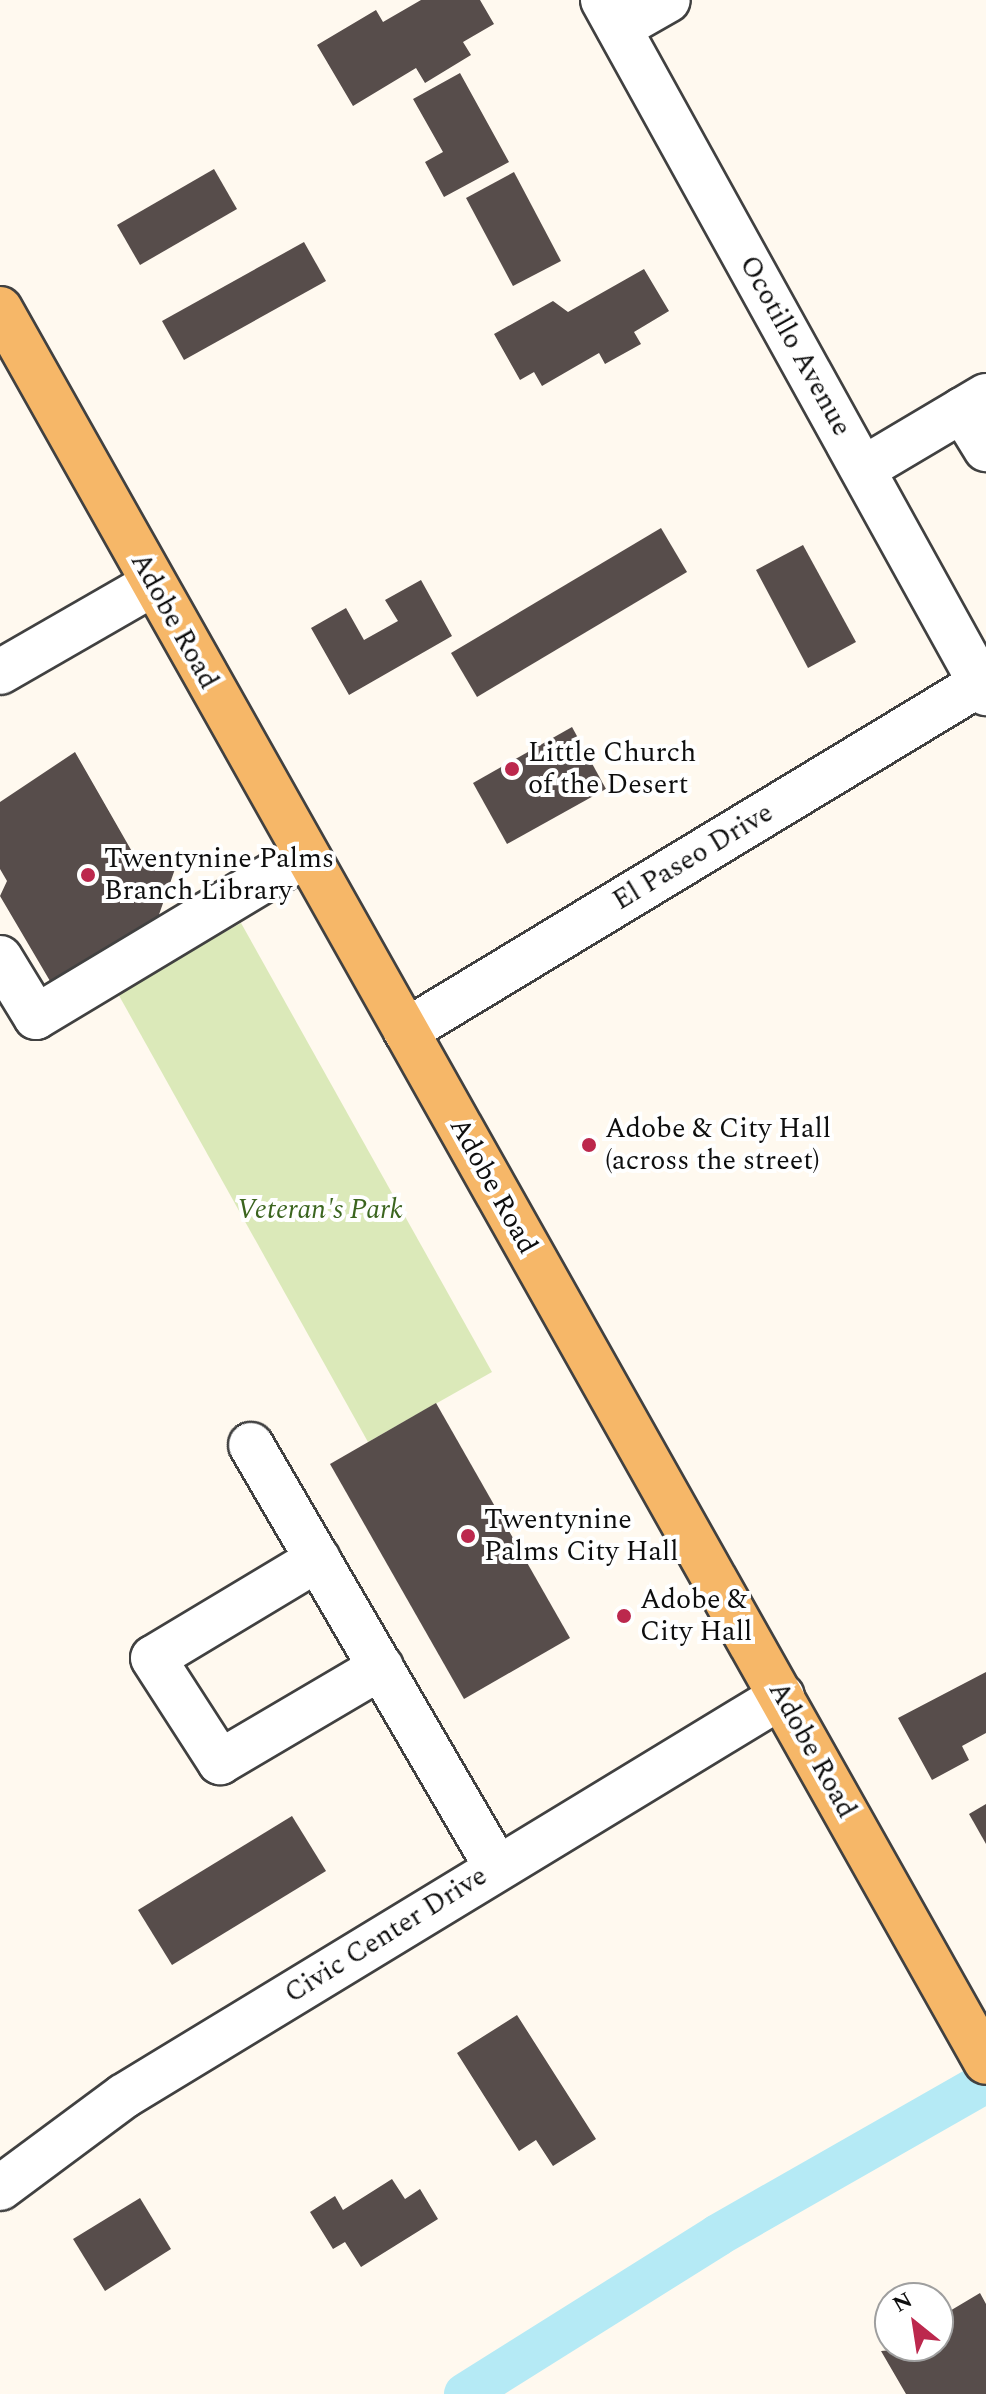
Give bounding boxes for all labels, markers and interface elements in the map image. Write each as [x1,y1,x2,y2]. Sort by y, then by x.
street label: Ocotillo Avenue [732,250,858,442]
street label: Adobe Road [123,547,225,695]
place label: Little Church of the Desert [528,736,696,802]
marker: Little Church of the Desert [503,760,521,778]
street label: El Paseo Drive [607,796,779,918]
place label: Twentynine Palms Branch Library [104,842,334,908]
marker: Twentynine Palms Branch Library [79,866,97,884]
street label: Adobe Road [442,1112,544,1260]
place label: Adobe & City Hall (across the street) [605,1112,831,1178]
marker: Adobe & City Hall (across the street) [580,1136,598,1154]
park label: Veteran's Park [237,1193,403,1227]
place label: Twentynine Palms City Hall [484,1503,678,1569]
marker: Twentynine Palms City Hall [459,1527,477,1545]
place label: Adobe & City Hall [640,1583,752,1649]
marker: Adobe & City Hall [615,1607,633,1625]
street label: Adobe Road [761,1676,863,1824]
street label: Civic Center Drive [279,1859,493,2011]
north arrow [874,2282,954,2362]
text: N [887,2284,919,2321]

